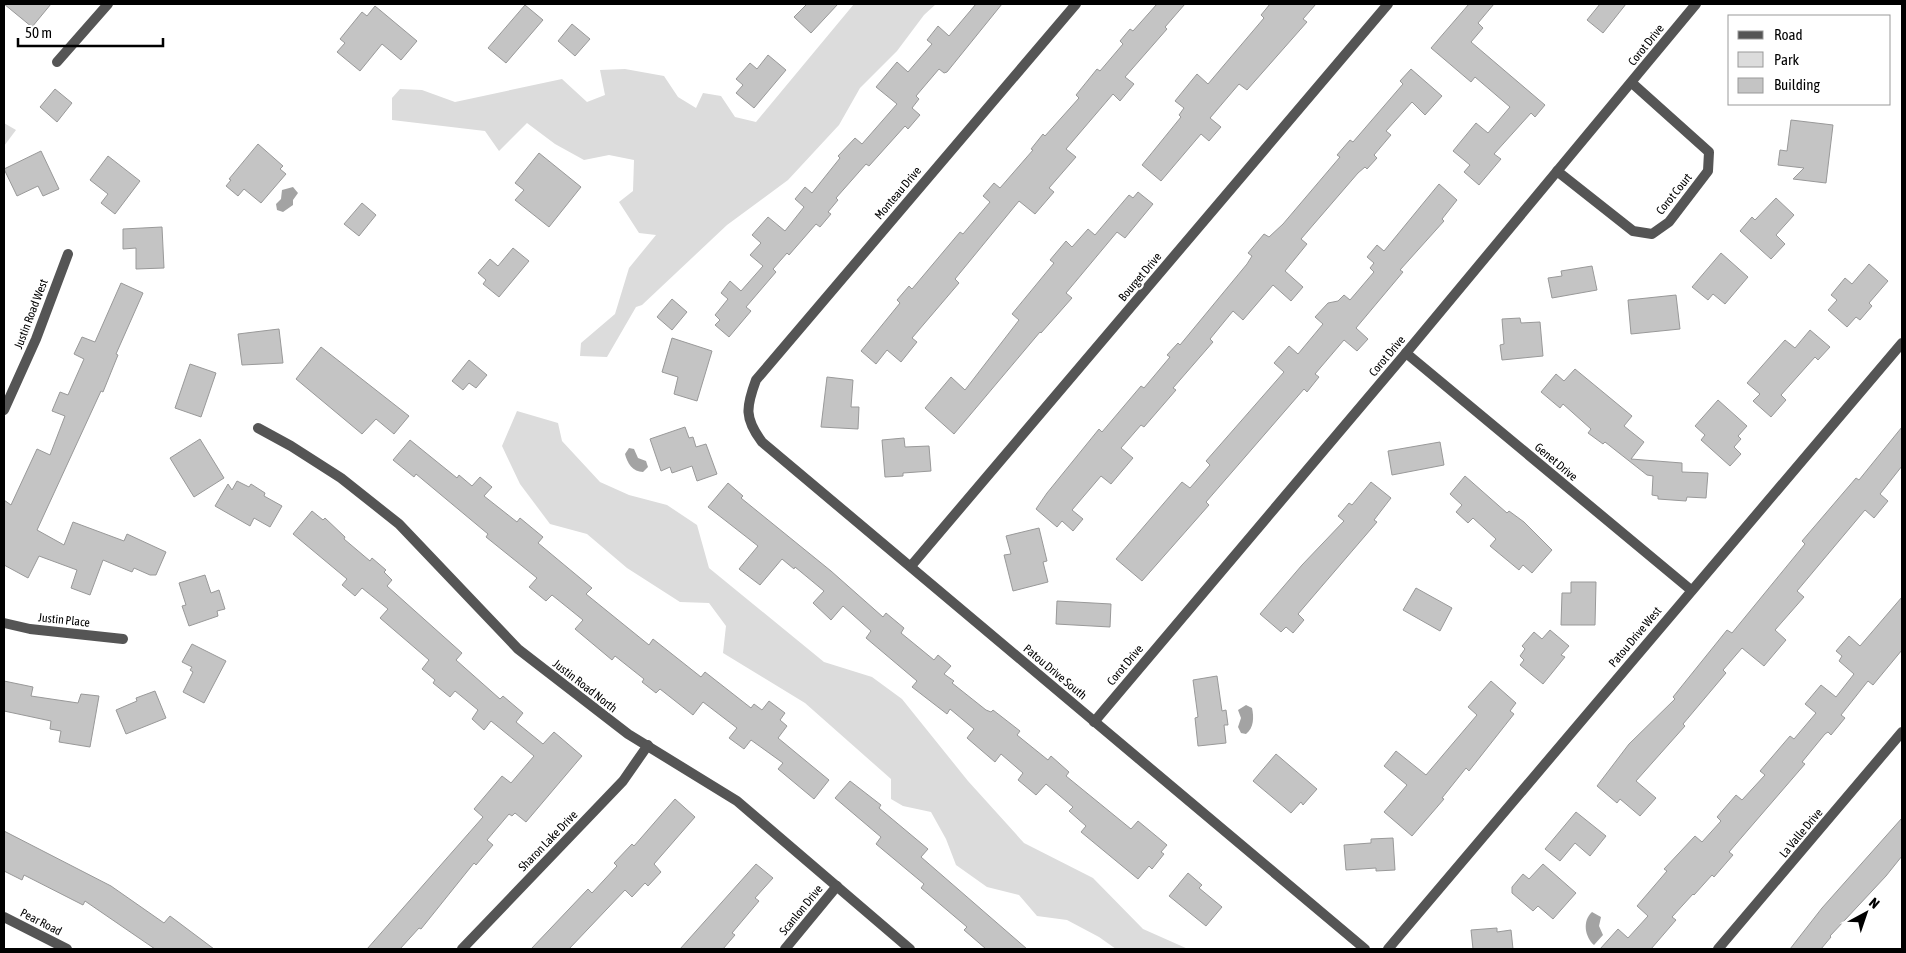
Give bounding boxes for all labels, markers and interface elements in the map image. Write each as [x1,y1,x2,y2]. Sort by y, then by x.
scale bar [18,15,162,47]
legend [1728,15,1891,105]
street label: Corot Drive [1625,22,1667,68]
text: 50 m [25,24,52,41]
text: Road [1774,26,1803,43]
text: Park [1774,51,1799,68]
text: Building [1774,76,1820,93]
street label: Monteau Drive [872,164,924,222]
street label: Corot Court [1653,170,1695,217]
street label: Bourget Drive [1116,250,1164,304]
street label: Justin Road West [11,277,51,351]
street label: Corot Drive [1366,333,1408,379]
street label: Genet Drive [1532,440,1580,484]
street label: Patou Drive West [1606,604,1665,670]
street label: Justin Place [37,610,91,630]
street label: Patou Drive South [1020,641,1090,703]
street label: Corot Drive [1104,642,1146,688]
street label: Justin Road North [550,657,620,715]
street label: La Valle Drive [1776,806,1826,860]
street label: Sharon Lake Drive [516,808,580,874]
street label: Scanlon Drive [777,882,825,938]
north arrow [1841,888,1891,938]
text: N [1866,894,1883,912]
street label: Pear Road [18,906,64,938]

